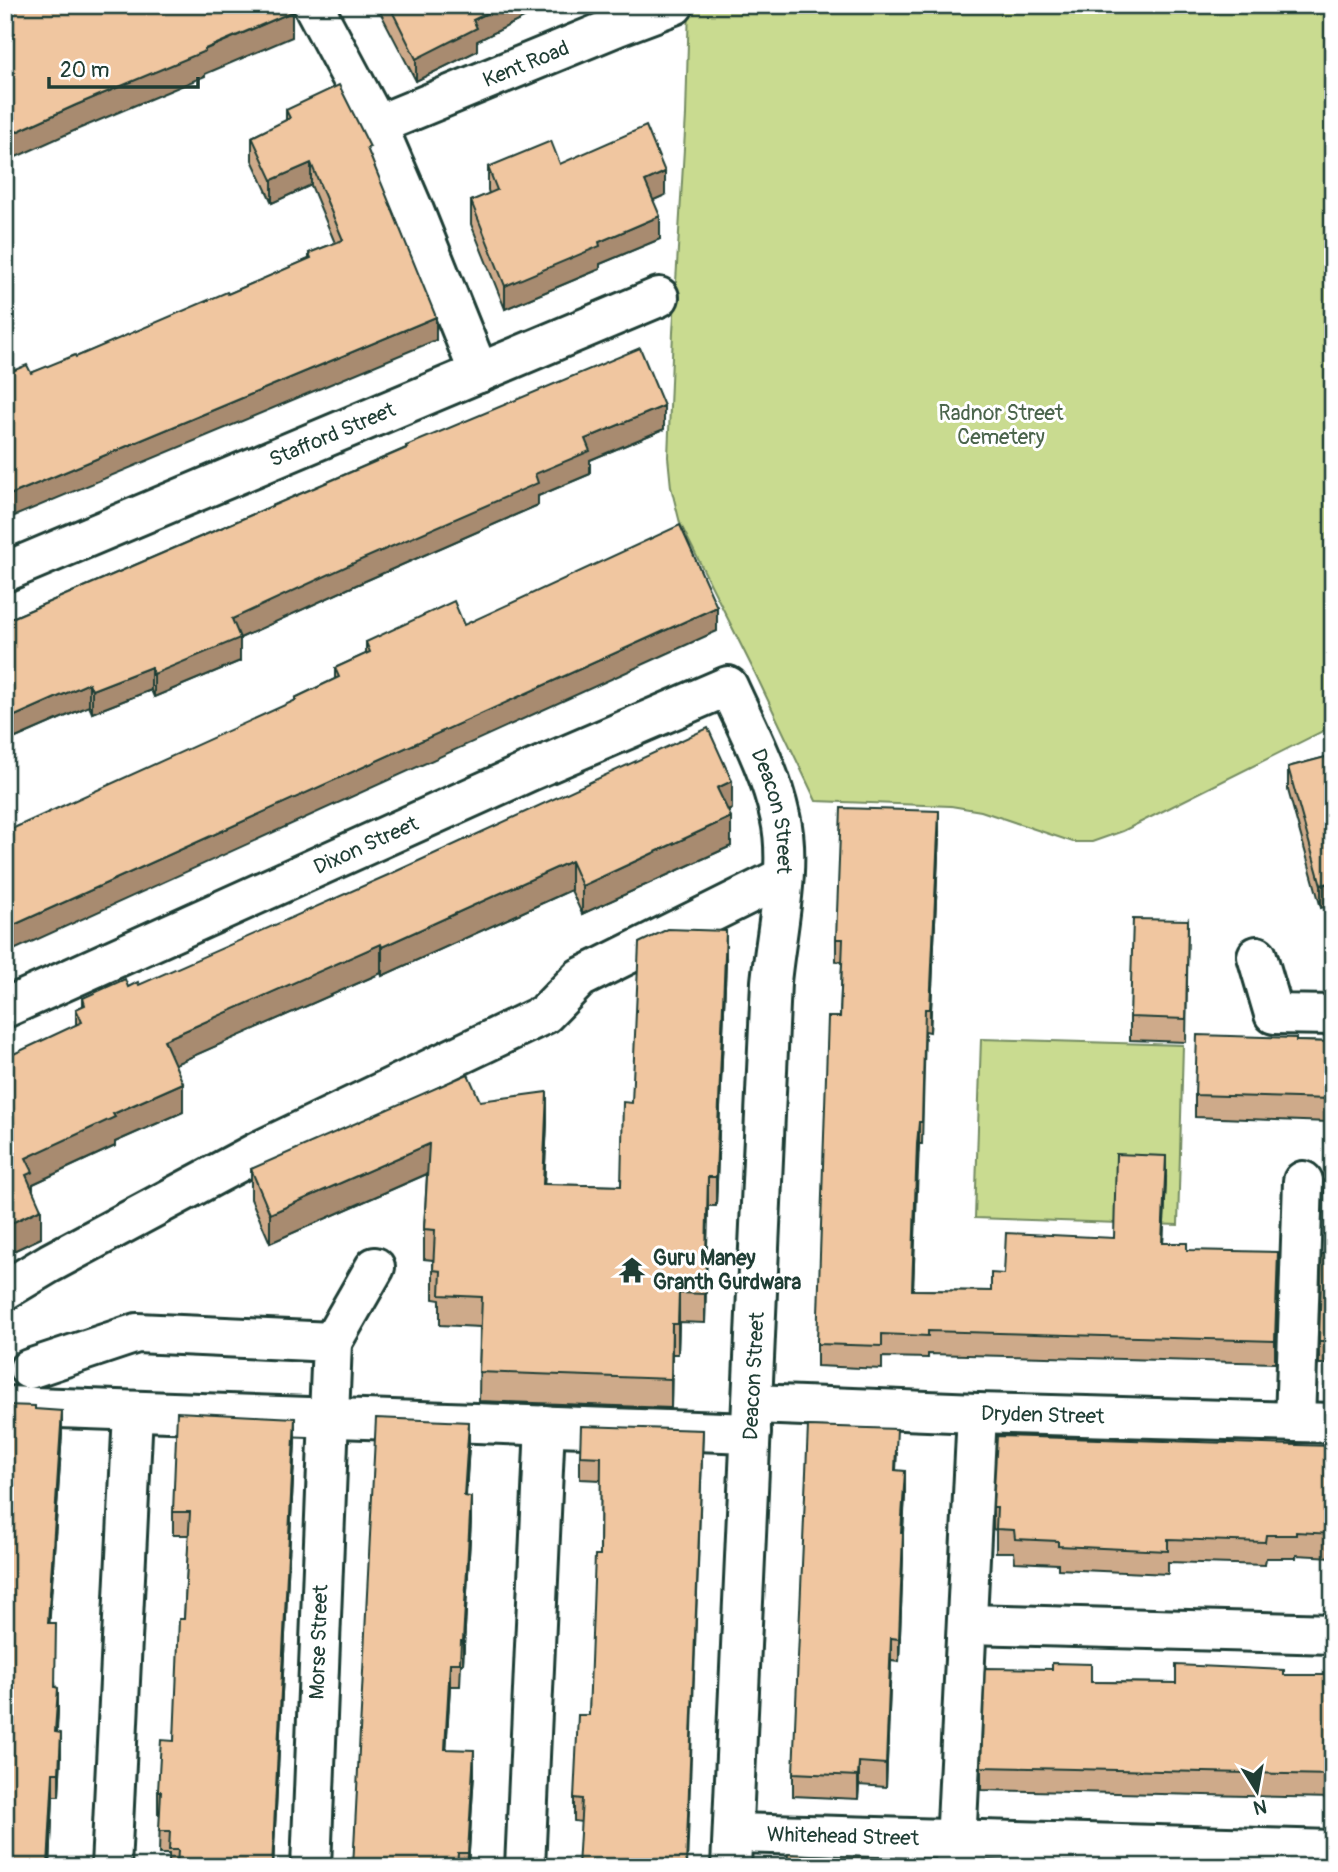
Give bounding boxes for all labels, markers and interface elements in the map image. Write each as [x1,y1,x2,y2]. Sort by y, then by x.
street label: Kent Road [479,34,573,94]
scale bar [49,46,198,90]
text: 20 m [60,57,109,84]
street label: Stafford Street [265,396,400,473]
park label: Radnor Street Cemetery [939,400,1064,451]
street label: Deacon Street [745,745,798,875]
street label: Dixon Street [309,810,423,880]
place label: Guru Maney Granth Gurdwara [653,1245,801,1296]
temple icon: Guru Maney Granth Gurdwara [617,1255,647,1285]
street label: Deacon Street [737,1311,771,1441]
street label: Dryden Street [981,1400,1105,1430]
street label: Morse Street [303,1583,335,1700]
north arrow [1222,1756,1292,1826]
text: N [1251,1794,1269,1820]
street label: Whitehead Street [766,1820,920,1852]

